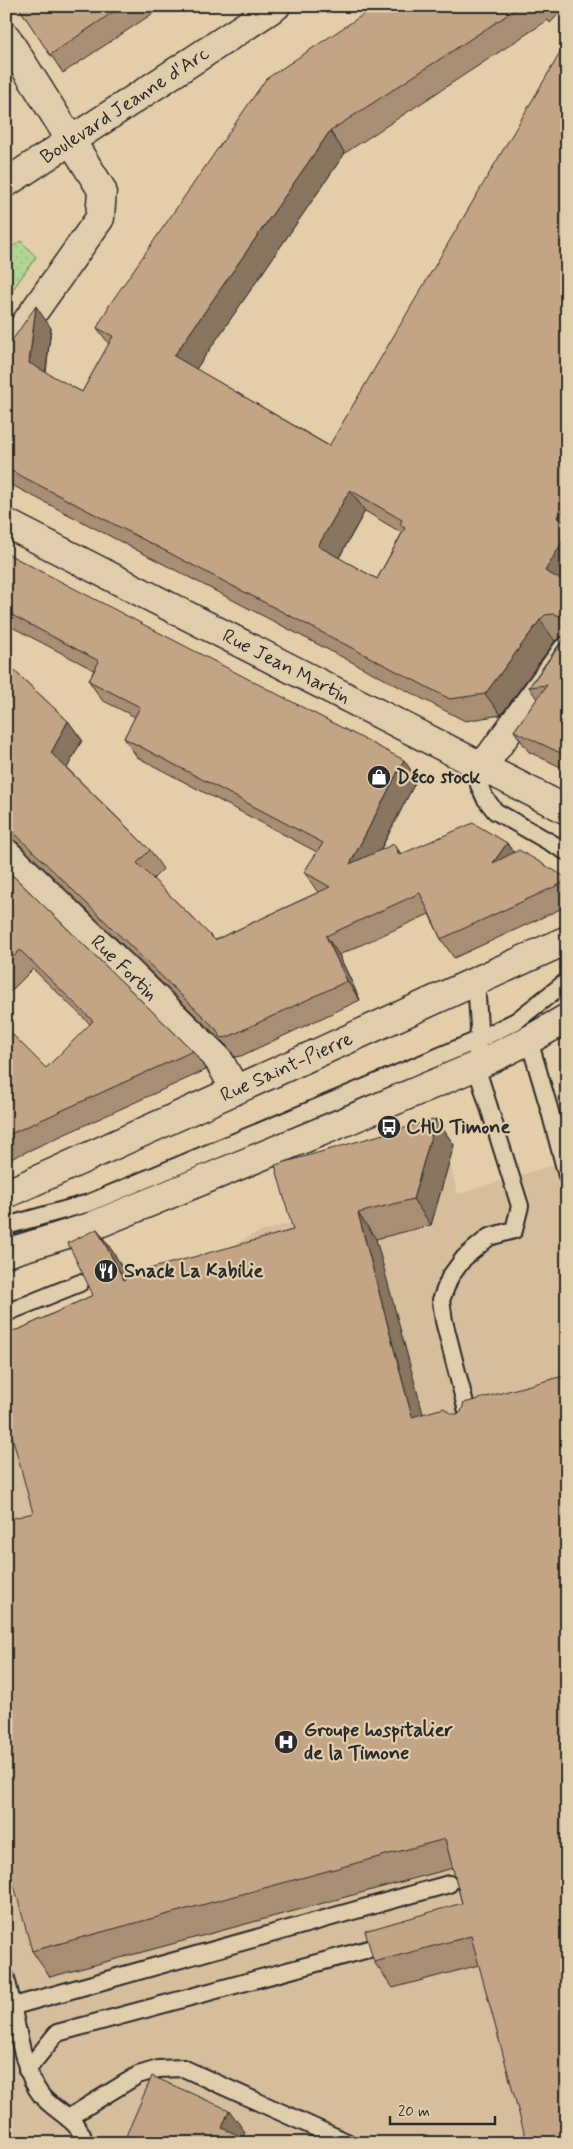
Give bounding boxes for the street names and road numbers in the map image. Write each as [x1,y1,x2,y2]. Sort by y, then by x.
street label: Boulevard Jeanne d'Arc [35,40,215,170]
street label: Rue Jean Martin [218,622,355,711]
street label: Rue Fortin [85,929,164,1007]
street label: Rue Saint-Pierre [216,1025,357,1109]

